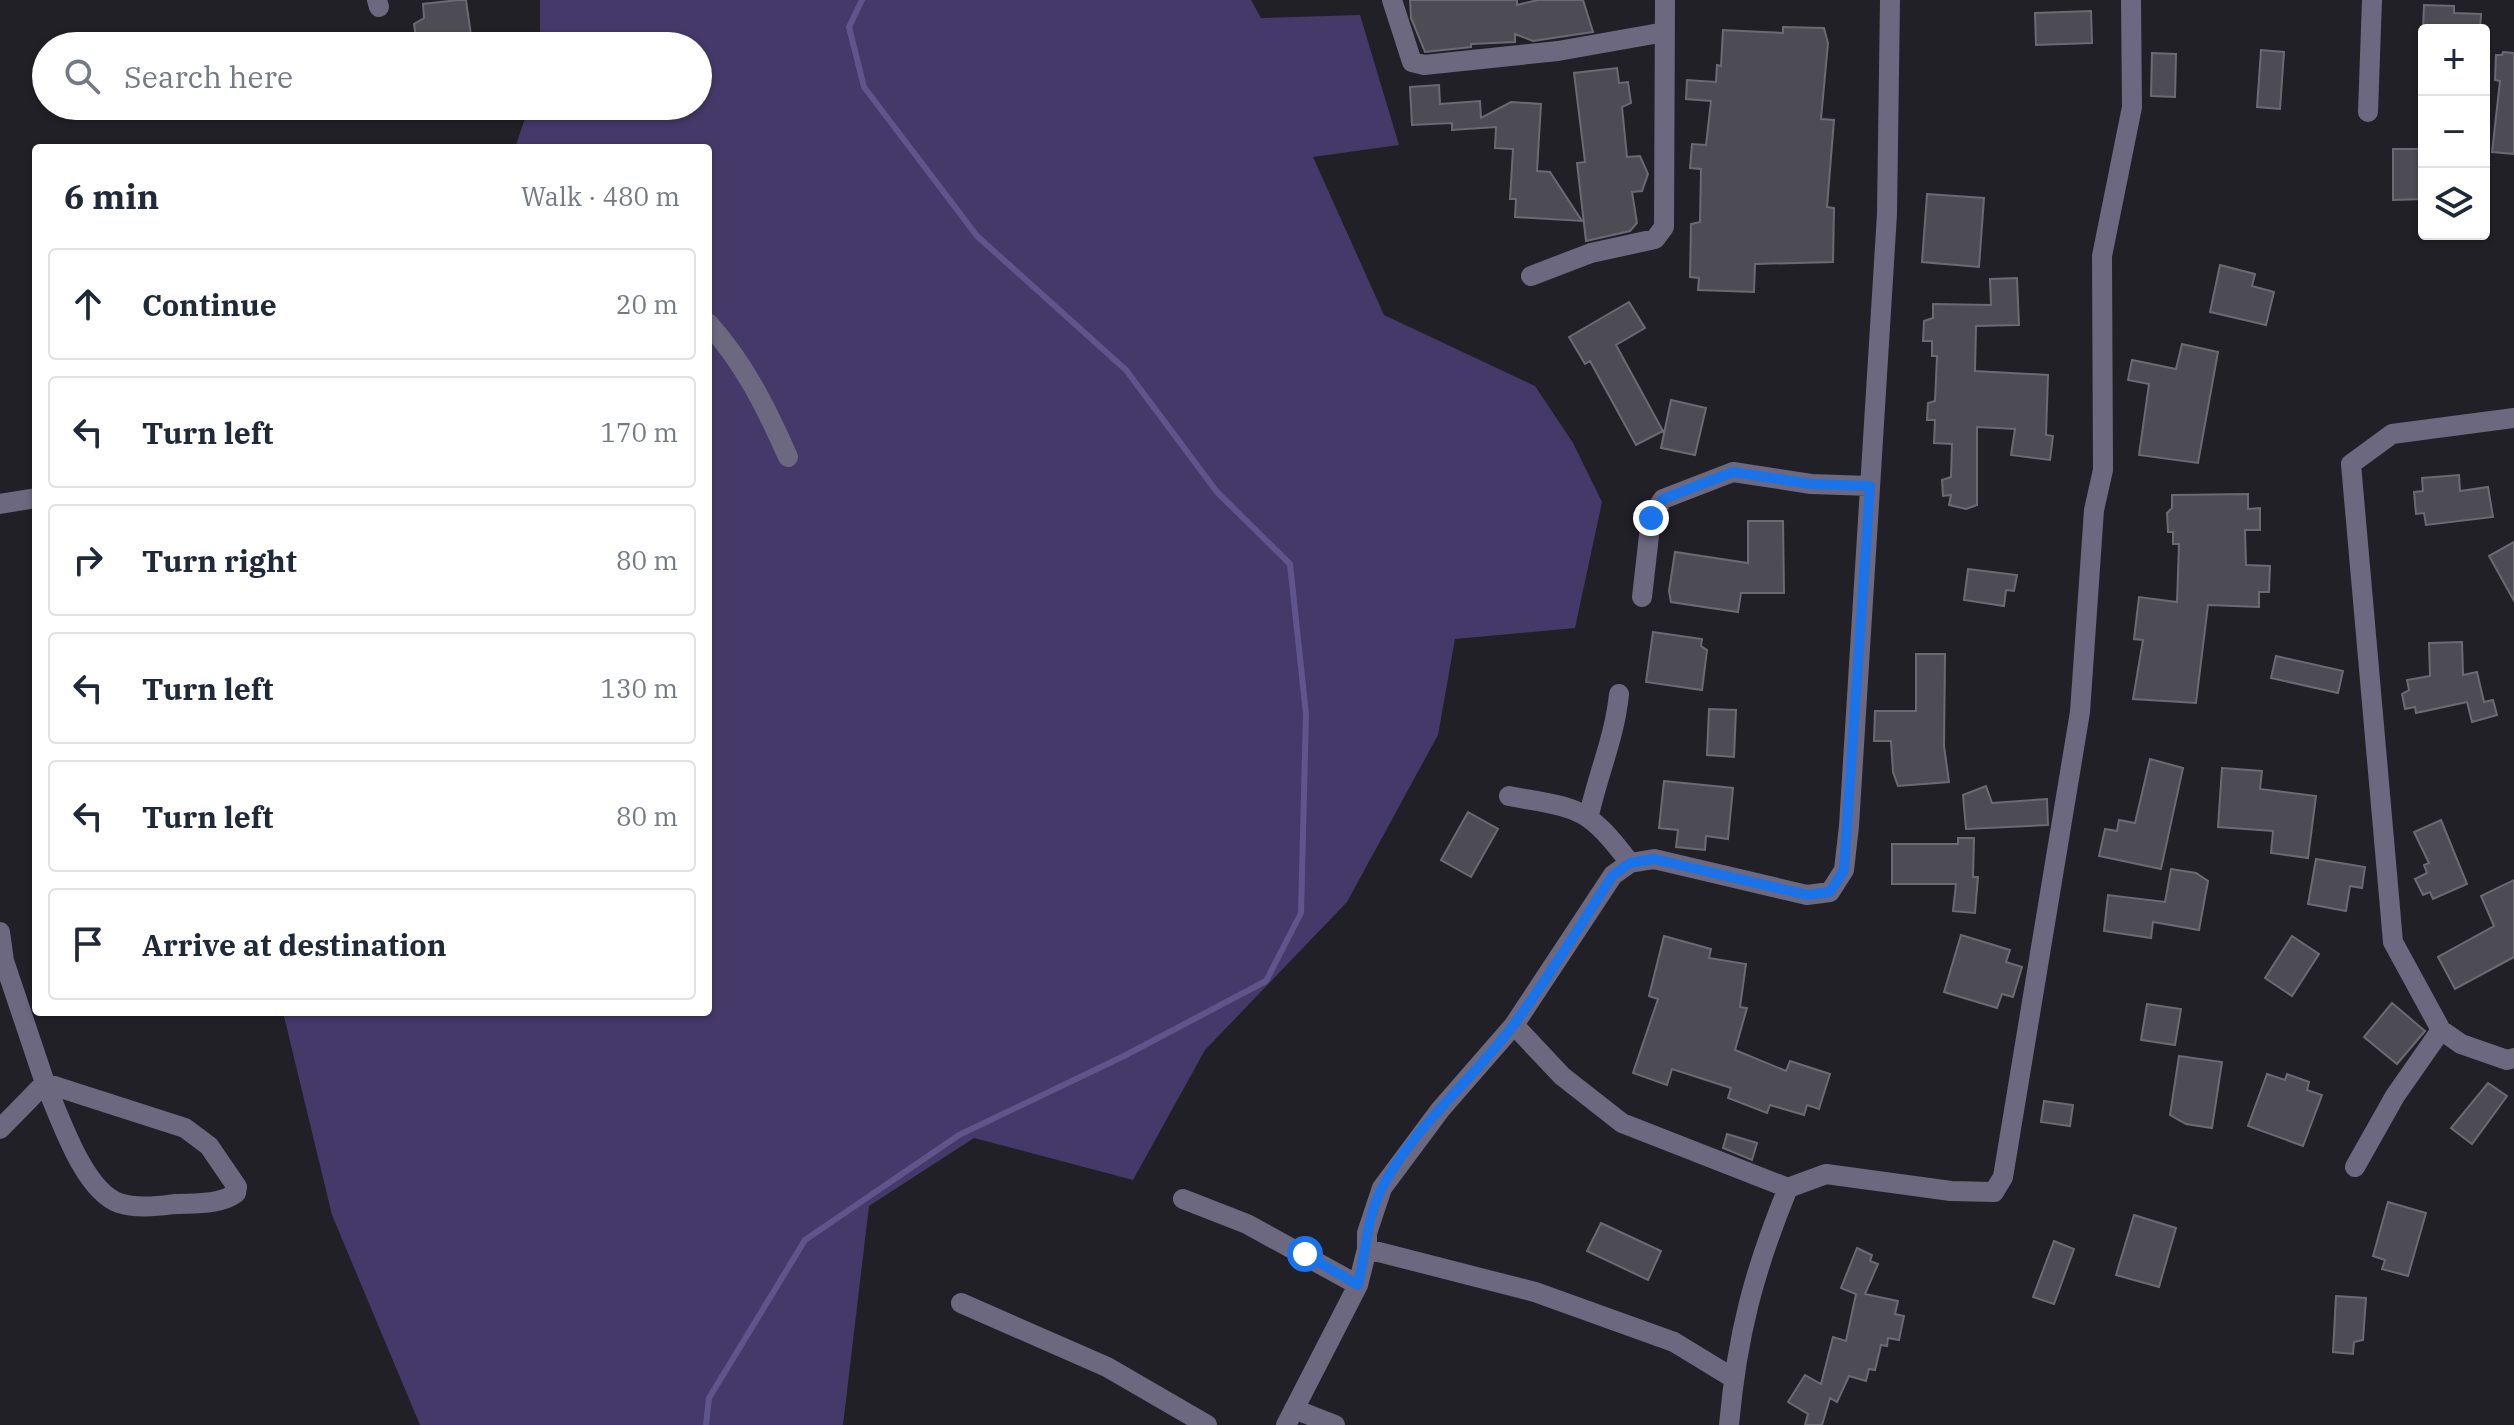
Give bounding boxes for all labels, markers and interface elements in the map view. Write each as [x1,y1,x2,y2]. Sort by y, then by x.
map controls [2418,24,2490,240]
button: + [2418,24,2490,96]
search box [32,32,712,120]
icon: search [60,54,104,98]
text: Search here [124,57,293,96]
button: − [2418,96,2490,168]
button: layers [2418,168,2490,240]
text: 6 min [64,174,159,218]
text: Walk · 480 m [521,179,680,213]
icon: ahead [66,282,110,326]
text: Continue [142,285,277,324]
text: 20 m [616,287,678,321]
icon: left [66,410,110,454]
text: Turn left [142,413,274,452]
text: 170 m [600,415,678,449]
route end [1633,500,1669,536]
icon: right [66,538,110,582]
text: Turn right [142,541,297,580]
text: 80 m [616,543,678,577]
icon: left [66,666,110,710]
text: Turn left [142,669,274,708]
text: 130 m [600,671,678,705]
icon: left [66,794,110,838]
text: Turn left [142,797,274,836]
text: 80 m [616,799,678,833]
icon: arrive [66,922,110,966]
text: Arrive at destination [142,925,447,964]
route start [1287,1236,1323,1272]

